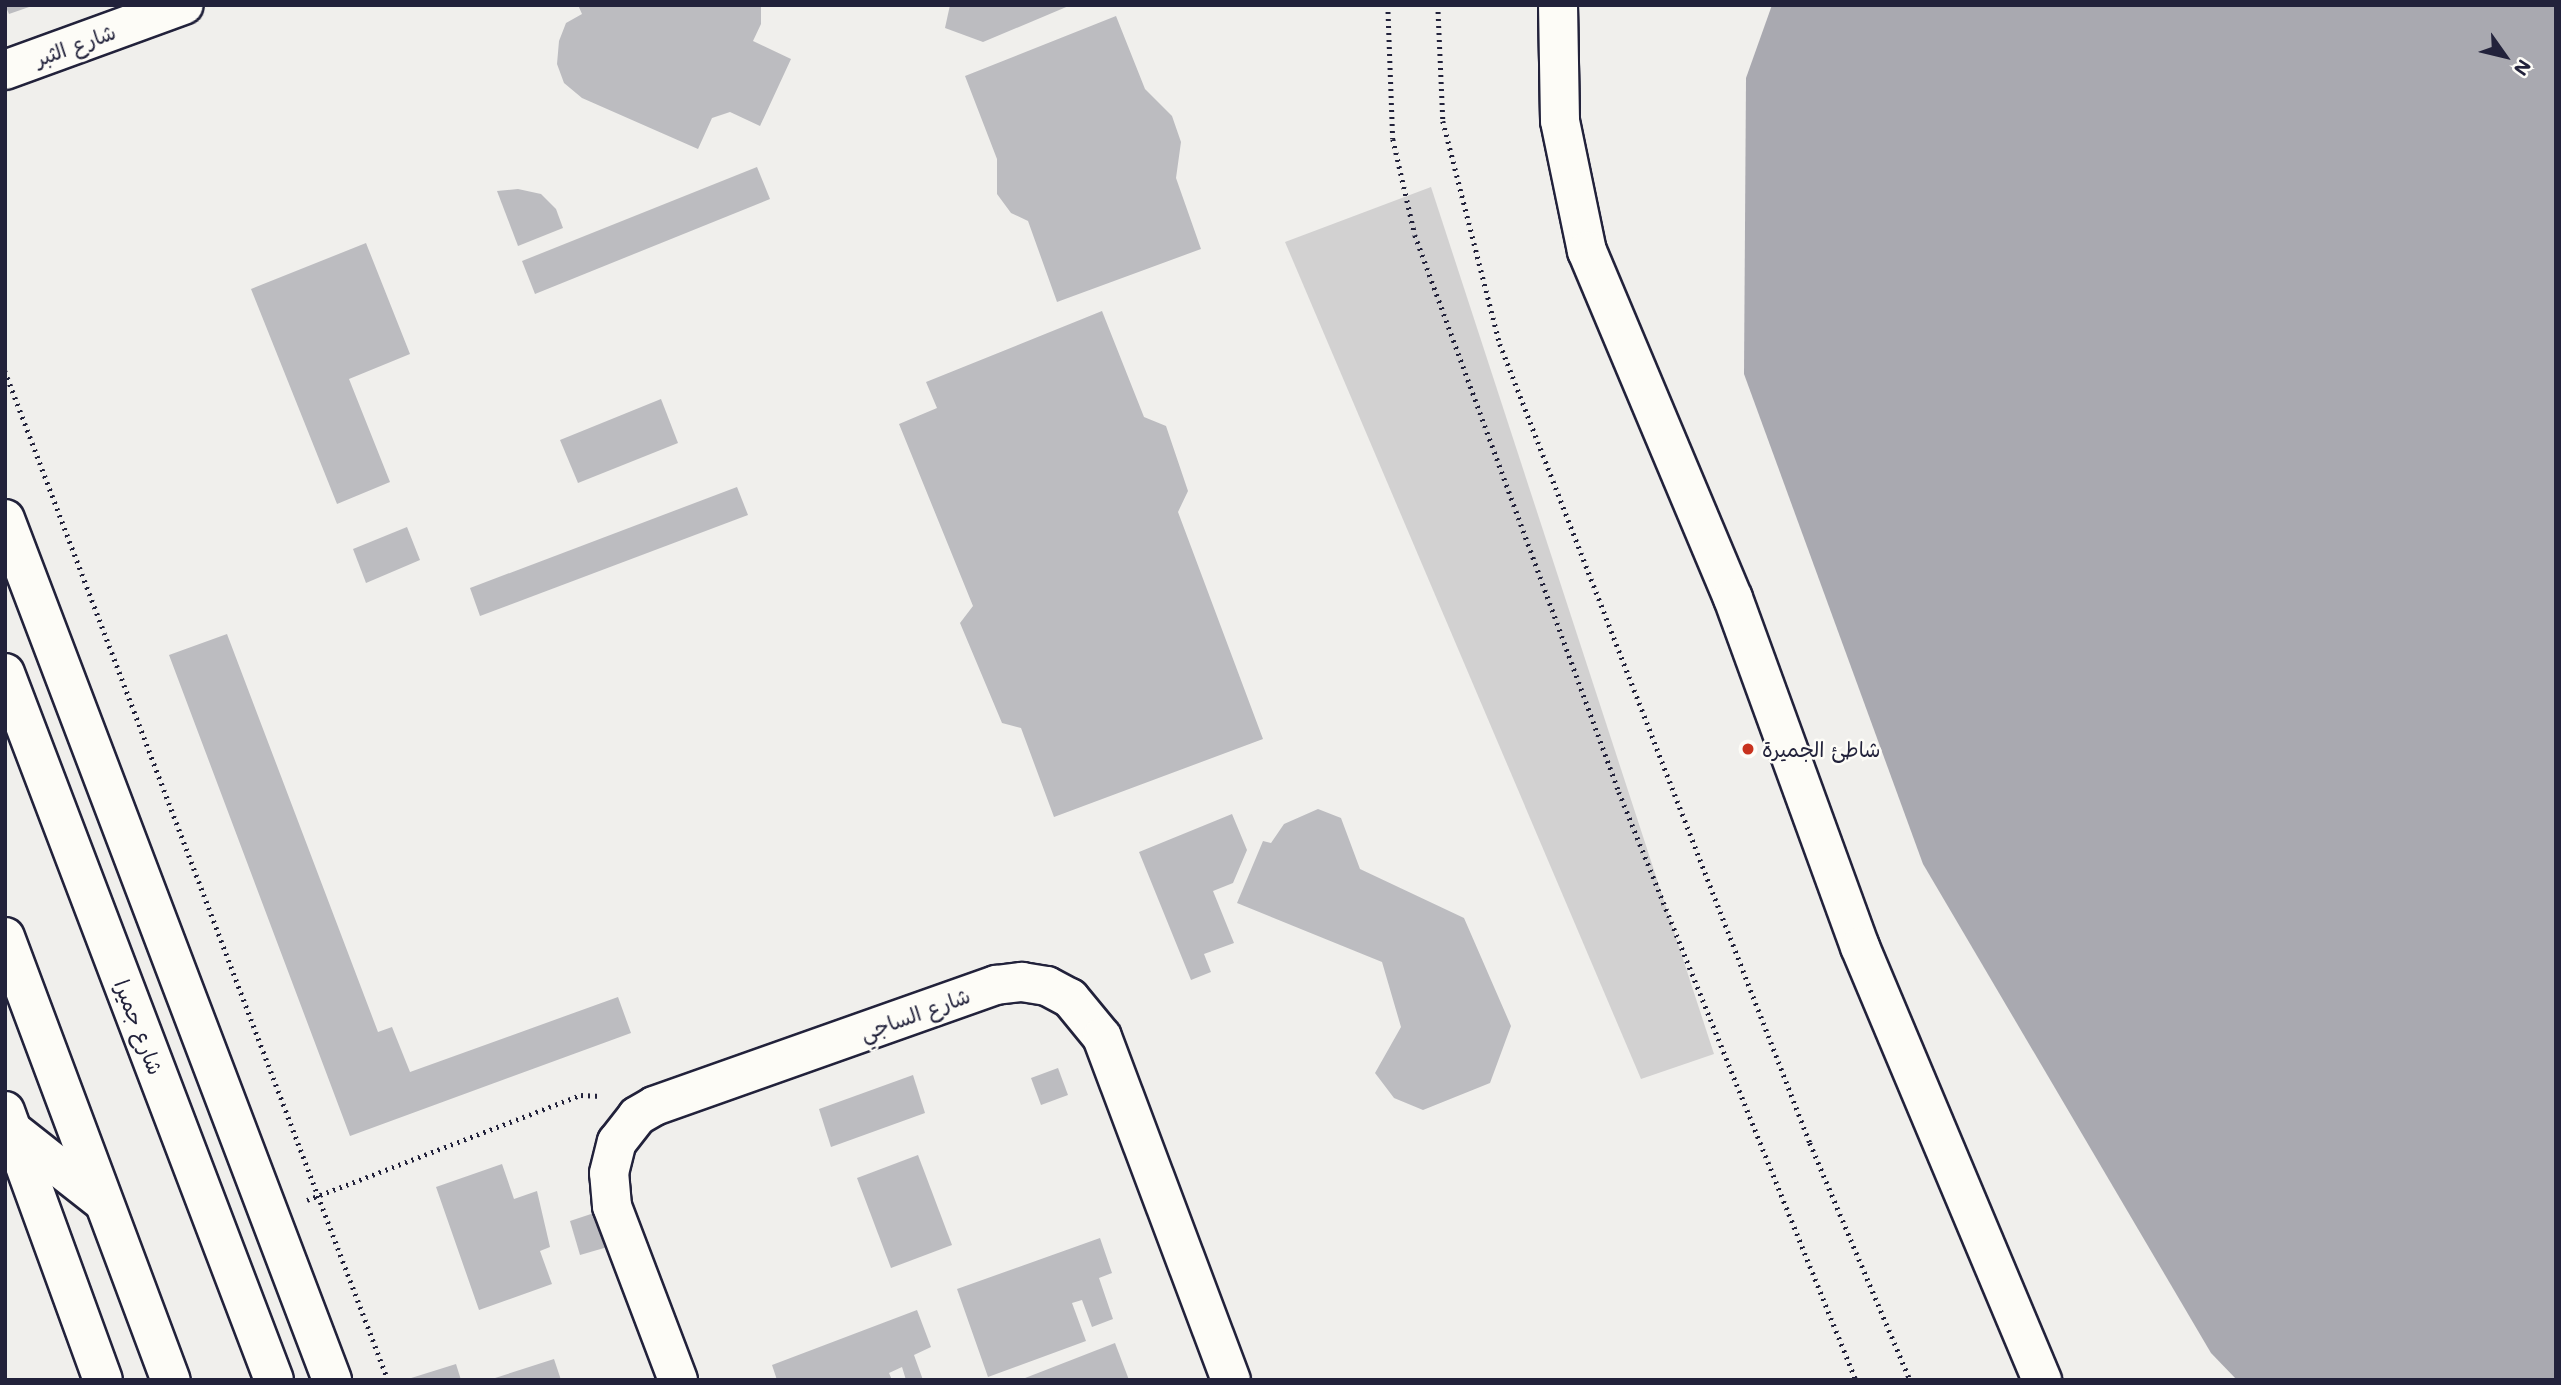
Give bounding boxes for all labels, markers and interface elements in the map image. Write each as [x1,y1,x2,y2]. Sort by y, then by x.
street label: شارع الثبر [31,19,119,71]
north arrow [2470,21,2540,91]
text: N [2508,55,2537,81]
place label: شاطئ الجميرة [1762,736,1881,762]
marker: شاطئ الجميرة [1740,741,1756,757]
street label: شارع جميرا [109,976,169,1078]
street label: شارع الساجي [856,982,974,1046]

